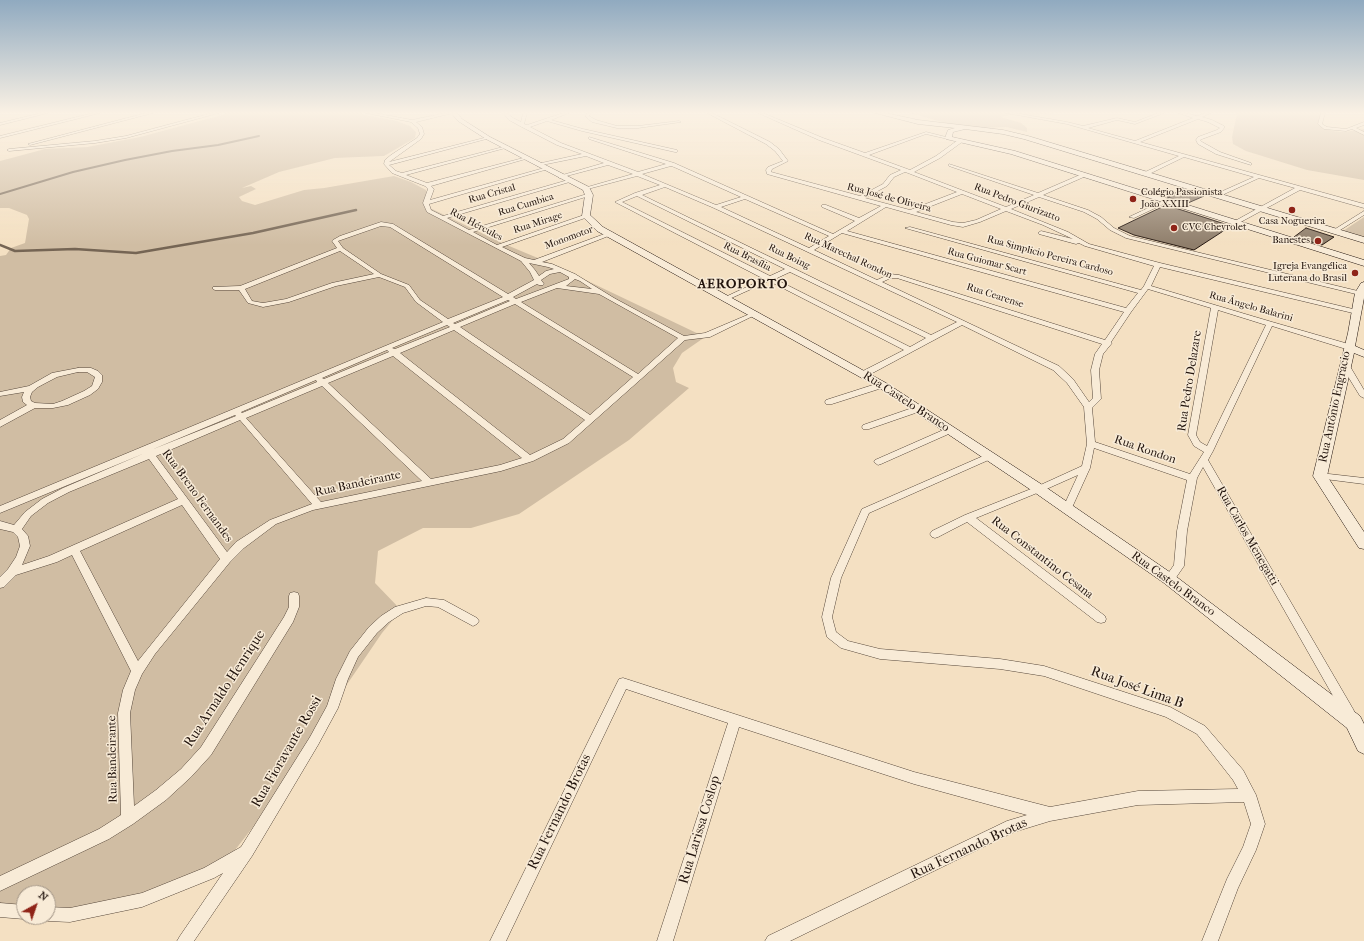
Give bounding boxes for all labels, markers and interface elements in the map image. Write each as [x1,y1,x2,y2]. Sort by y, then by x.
street label: Rua José de Oliveira [846,181,932,215]
street label: Rua Pedro Giurizatto [972,181,1062,225]
street label: Rua Cristal [467,182,517,206]
place label: Colégio Passionista João XXIII [1141,187,1222,210]
street label: Rua Cumbica [497,191,555,219]
marker: Colégio Passionista João XXIII [1128,194,1138,204]
marker: Casa Noguerira [1287,205,1297,215]
street label: Rua Hércules [448,206,504,244]
street label: Rua Mirage [512,209,564,237]
place label: Casa Noguerira [1259,216,1325,228]
place label: CVC Chevrolet [1182,222,1246,234]
marker: CVC Chevrolet [1169,223,1179,233]
street label: Monomotor [543,224,595,252]
street label: Rua Marechal Rondon [802,230,894,282]
street label: Rua Simplicio Pereira Cardoso [986,233,1114,279]
place label: Banestes [1272,235,1310,247]
marker: Banestes [1313,236,1323,246]
street label: Rua Brasília [721,240,773,274]
street label: Rua Boing [766,242,812,272]
street label: Rua Guiomar Scart [946,246,1028,278]
place label: Igreja Evangélica Luterana do Brasil [1268,261,1347,284]
marker: Igreja Evangélica Luterana do Brasil [1350,268,1360,278]
district label: AEROPORTO [698,277,788,293]
street label: Rua Cearense [965,281,1025,311]
street label: Rua Ângelo Balarini [1208,289,1294,325]
street label: Rua Pedro Delazare [1175,329,1205,433]
street label: Rua Antônio Engracio [1316,350,1354,464]
street label: Rua Castelo Branco [860,369,952,435]
street label: Rua Rondon [1112,433,1178,467]
street label: Rua Breno Fernandes [158,447,236,545]
street label: Rua Bandeirante [314,468,402,500]
street label: Rua Carlos Menegatti [1213,484,1281,588]
street label: Rua Constantino Cesana [988,514,1096,602]
street label: Rua Castelo Branco [1128,549,1218,619]
street label: Rua Arnaldo Henrique [181,627,269,751]
street label: Rua José Lima B [1088,663,1186,713]
street label: Rua Fioravante Rossi [248,693,326,811]
street label: Rua Bandeirante [105,715,121,803]
street label: Rua Fernando Brotas [525,751,595,873]
street label: Rua Larissa Coslop [676,774,724,886]
street label: Rua Fernando Brotas [908,815,1030,883]
north arrow [16,885,56,925]
text: N [36,889,51,904]

